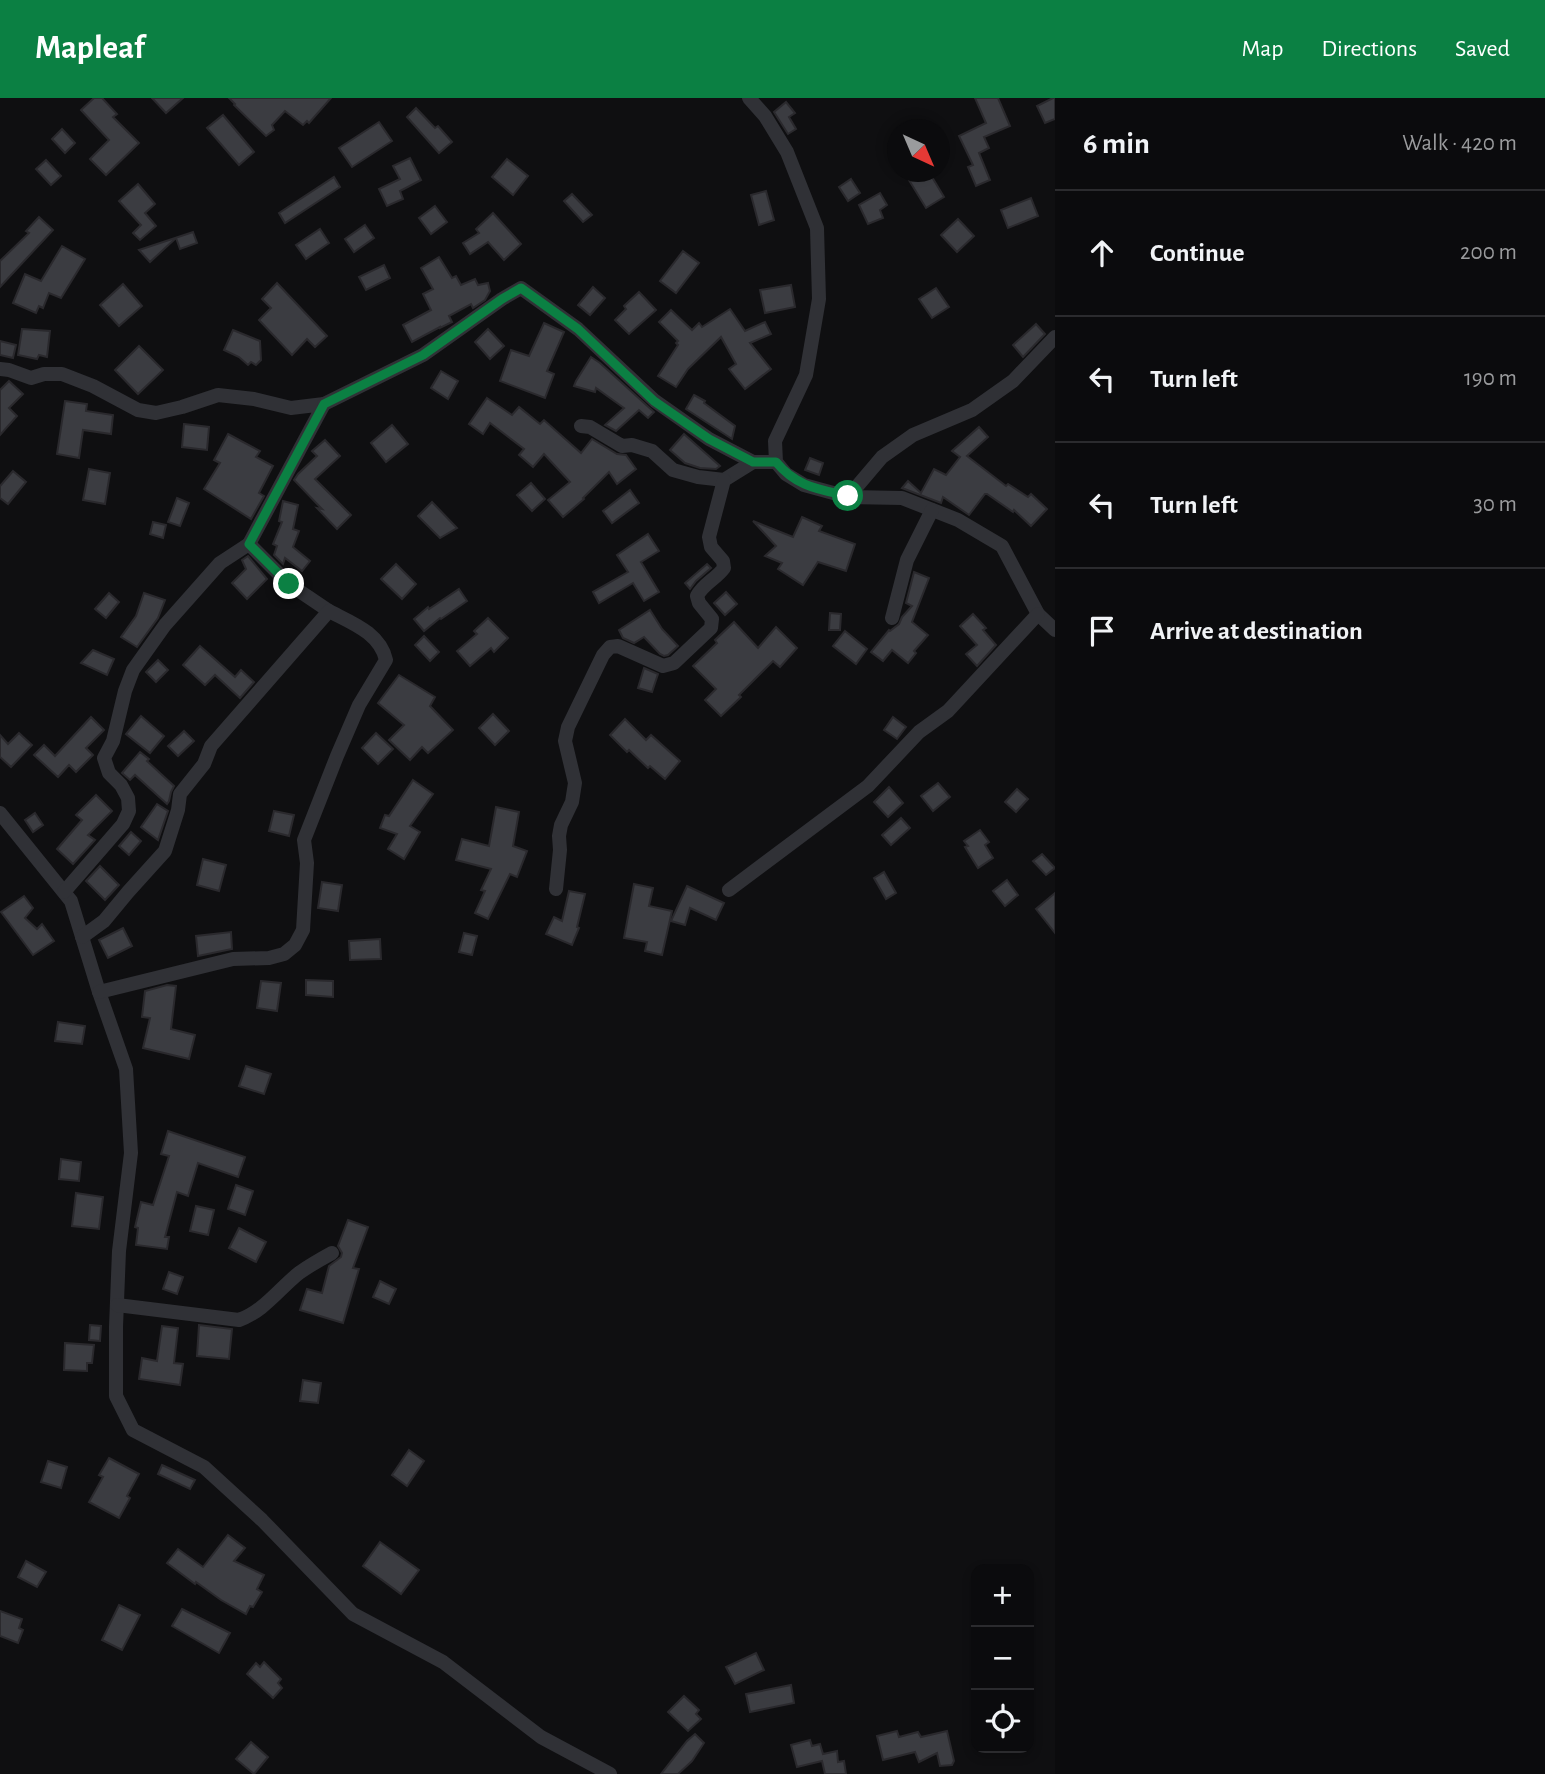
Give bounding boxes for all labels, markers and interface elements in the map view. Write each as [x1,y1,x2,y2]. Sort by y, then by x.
text: Mapleaf [35,32,145,65]
text: Map [1241,37,1283,61]
text: Directions [1321,37,1417,61]
text: Saved [1455,37,1510,61]
north arrow [887,119,950,182]
text: 6 min [1083,129,1150,159]
text: Walk · 420 m [1402,132,1517,155]
icon: ahead [1083,234,1121,272]
text: Continue [1150,240,1245,266]
text: 200 m [1460,241,1517,264]
icon: left [1083,360,1121,398]
text: Turn left [1150,366,1238,392]
text: 190 m [1464,367,1517,390]
route start [832,480,863,511]
icon: left [1083,486,1121,524]
text: Turn left [1150,492,1238,518]
text: 30 m [1473,493,1517,516]
route end [273,568,304,599]
icon: arrive [1083,612,1121,650]
text: Arrive at destination [1150,618,1363,644]
map controls [971,1564,1034,1753]
button: + [971,1564,1034,1627]
button: − [971,1627,1034,1690]
button: locate [971,1690,1034,1753]

